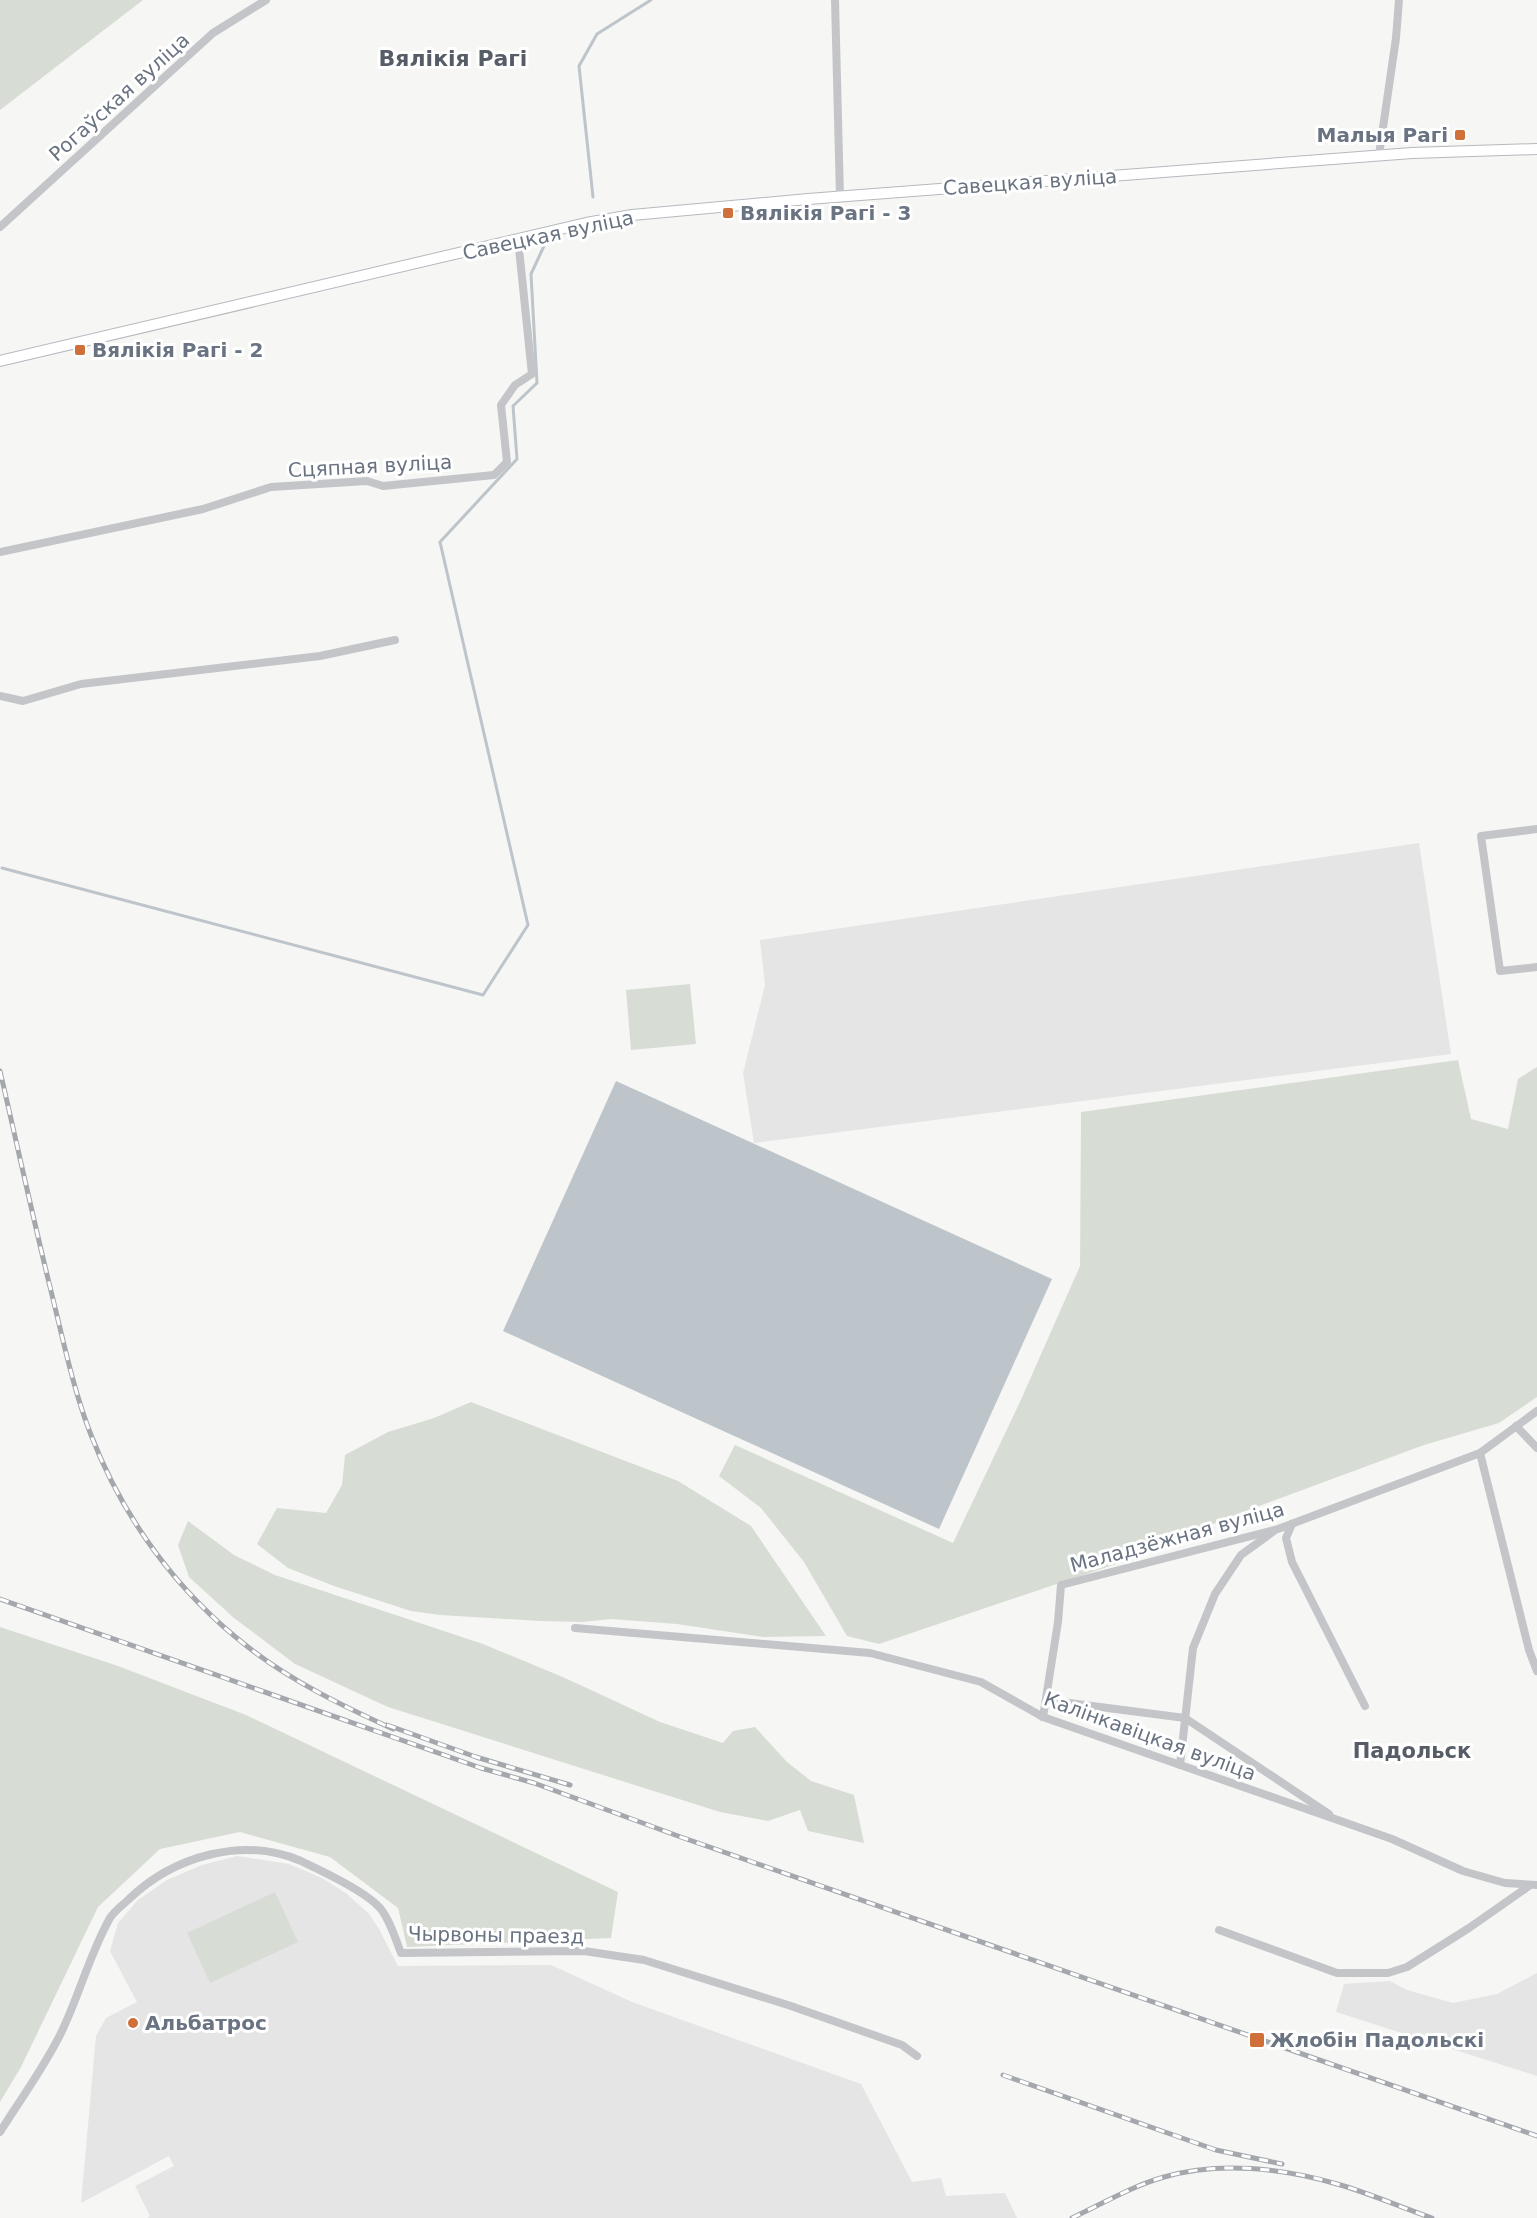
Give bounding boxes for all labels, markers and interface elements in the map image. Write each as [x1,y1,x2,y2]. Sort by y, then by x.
street label: Рогаўская вуліца [44,28,194,166]
district label: Вялікія Рагі [379,46,527,71]
place label: Малыя Рагі [1317,123,1448,147]
marker: Малыя Рагі [1453,128,1467,142]
street label: Савецкая вуліца [942,164,1118,200]
place label: Вялікія Рагі - 3 [740,201,911,225]
street label: Савецкая вуліца [460,205,636,265]
marker: Вялікія Рагі - 3 [721,206,735,220]
place label: Вялікія Рагі - 2 [92,338,263,362]
marker: Вялікія Рагі - 2 [73,343,87,357]
street label: Сцяпная вуліца [287,450,453,482]
street label: Маладзёжная вуліца [1067,1497,1287,1577]
street label: Калінкавіцкая вуліца [1041,1686,1259,1786]
district label: Падольск [1353,1739,1471,1763]
street label: Чырвоны праезд [408,1921,584,1949]
place label: Альбатрос [145,2011,267,2035]
marker: Альбатрос [126,2016,140,2030]
place label: Жлобін Падольскі [1270,2028,1484,2052]
marker: Жлобін Падольскі [1248,2031,1266,2049]

